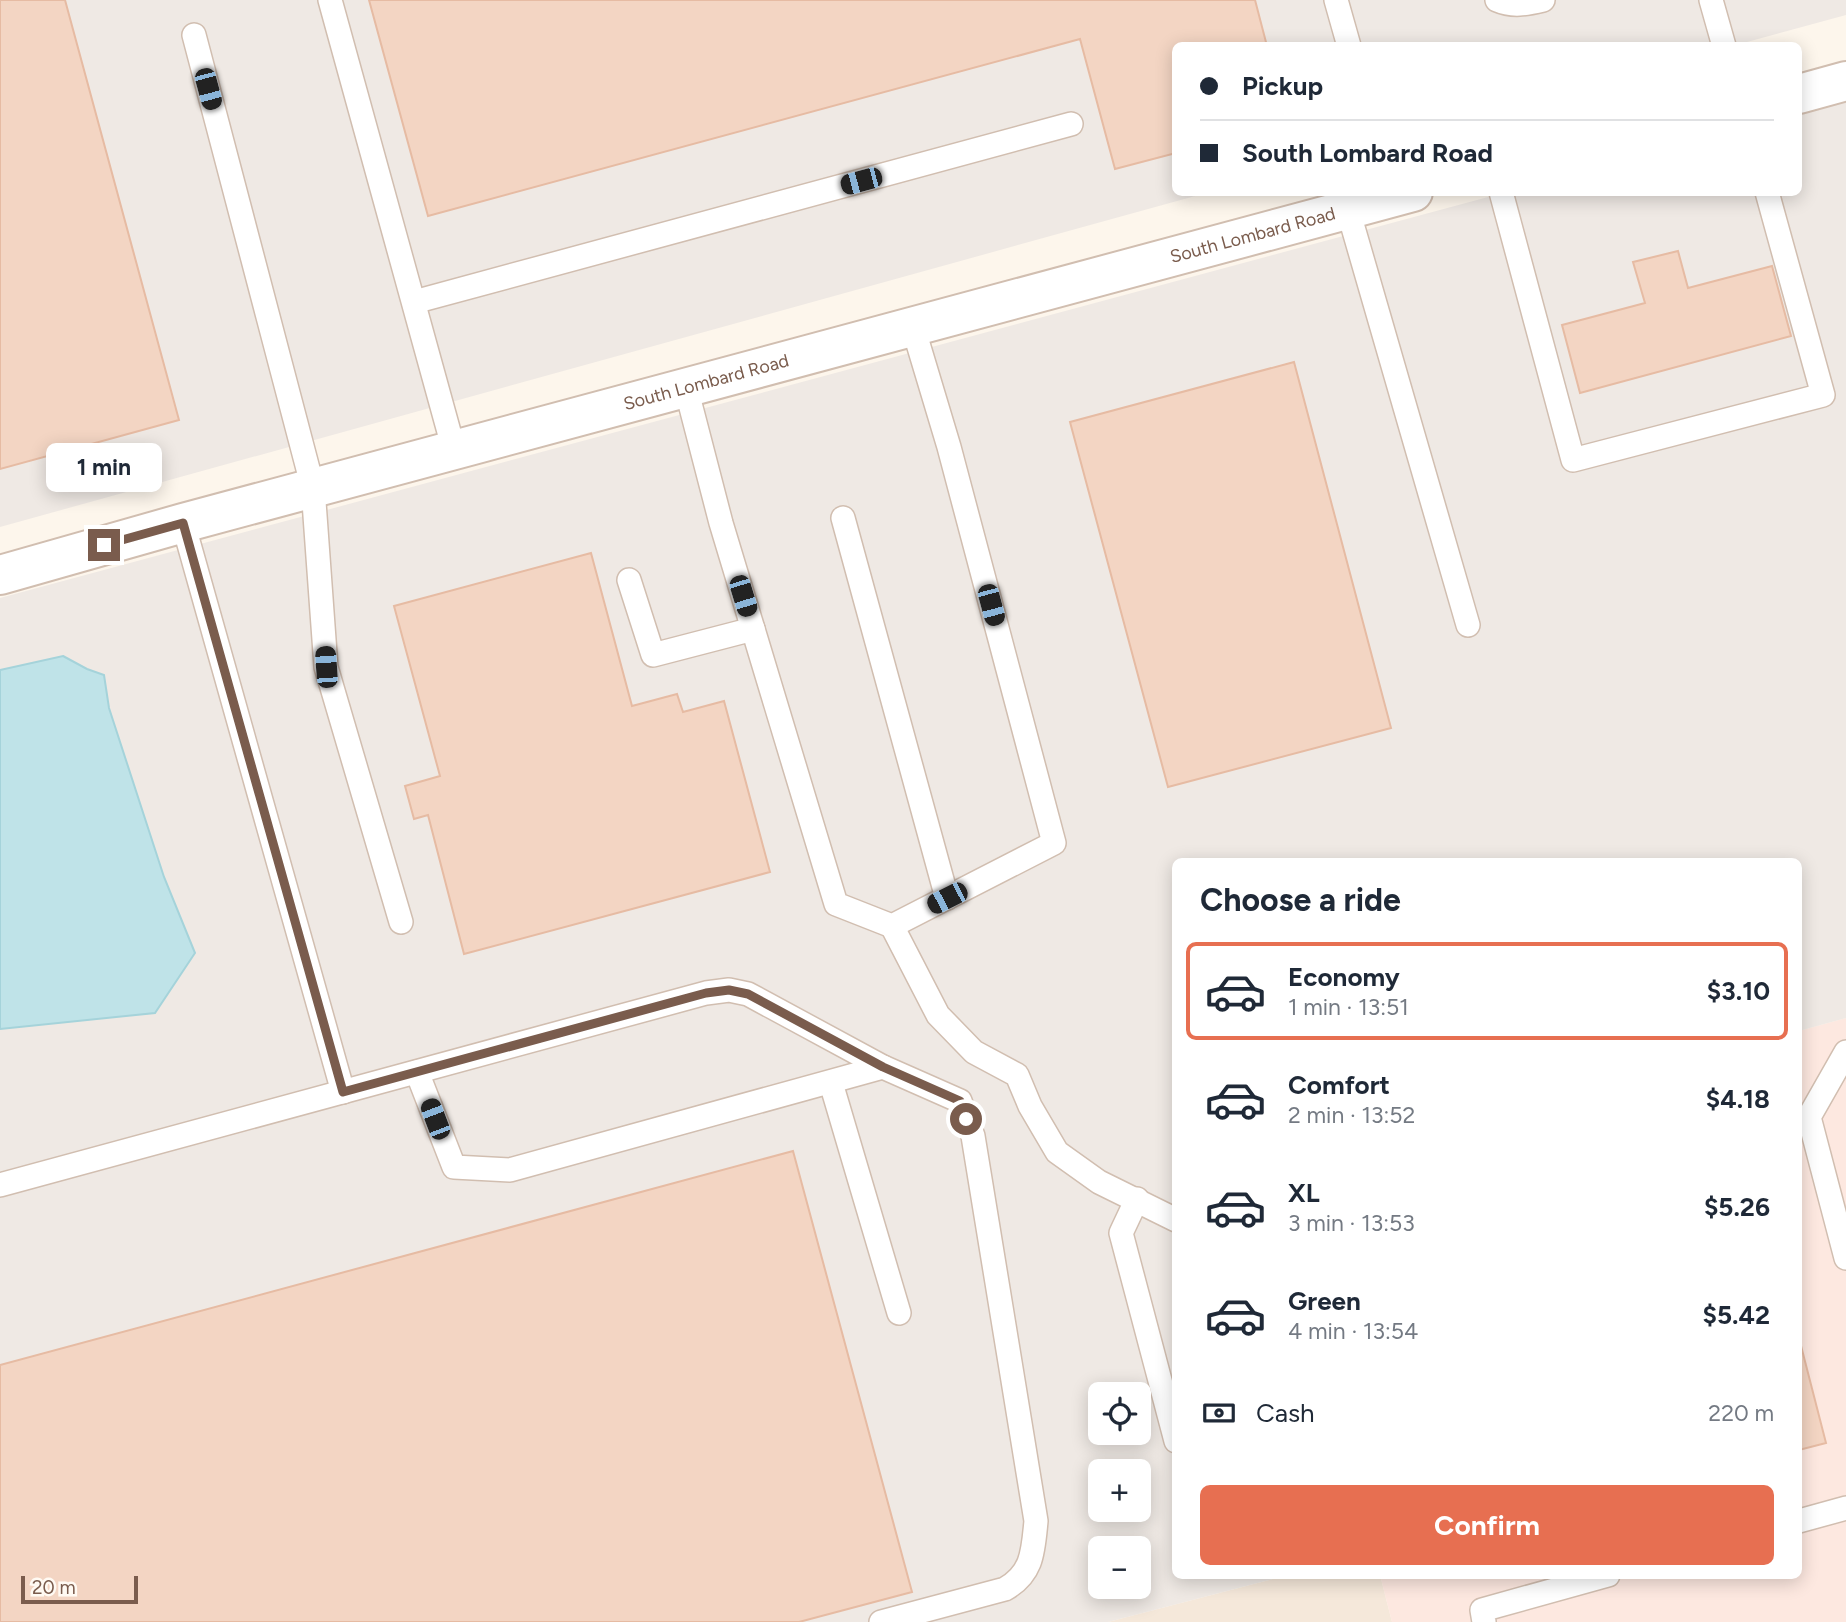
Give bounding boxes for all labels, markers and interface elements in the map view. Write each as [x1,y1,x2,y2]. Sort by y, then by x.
car [193,66,224,112]
text: Pickup [1242,70,1323,102]
text: South Lombard Road [1242,137,1493,169]
car [838,165,885,197]
street label: South Lombard Road [1168,202,1338,268]
street label: South Lombard Road [621,349,791,415]
callout: 1 min [46,444,162,492]
text: 1 min [77,453,131,481]
route end [88,529,120,561]
car [727,573,760,619]
car [976,582,1007,628]
car [315,645,338,689]
car [924,879,971,917]
text: Choose a ride [1200,881,1401,919]
icon: car [1204,960,1267,1023]
text: Economy [1288,961,1400,993]
text: $3.10 [1707,975,1770,1007]
text: 1 min · 13:51 [1288,993,1409,1021]
icon: car [1204,1068,1267,1131]
text: Comfort [1288,1069,1390,1101]
text: $4.18 [1706,1083,1770,1115]
car [418,1096,453,1142]
text: 2 min · 13:52 [1288,1101,1415,1129]
route start [950,1103,982,1135]
icon: car [1204,1176,1267,1239]
text: XL [1288,1177,1320,1209]
text: $5.26 [1704,1191,1770,1223]
text: 3 min · 13:53 [1288,1209,1415,1237]
icon: car [1204,1284,1267,1347]
text: Green [1288,1285,1361,1317]
text: $5.42 [1703,1299,1770,1331]
text: 4 min · 13:54 [1288,1317,1418,1345]
map controls [1088,1382,1151,1599]
button: locate [1088,1382,1151,1445]
icon: cash [1200,1394,1238,1432]
text: Cash [1256,1397,1315,1429]
text: 220 m [1708,1399,1774,1427]
button: + [1088,1459,1151,1522]
button: Confirm [1200,1485,1774,1565]
button: − [1088,1536,1151,1599]
scale bar [21,1573,138,1605]
text: 20 m [32,1576,76,1599]

